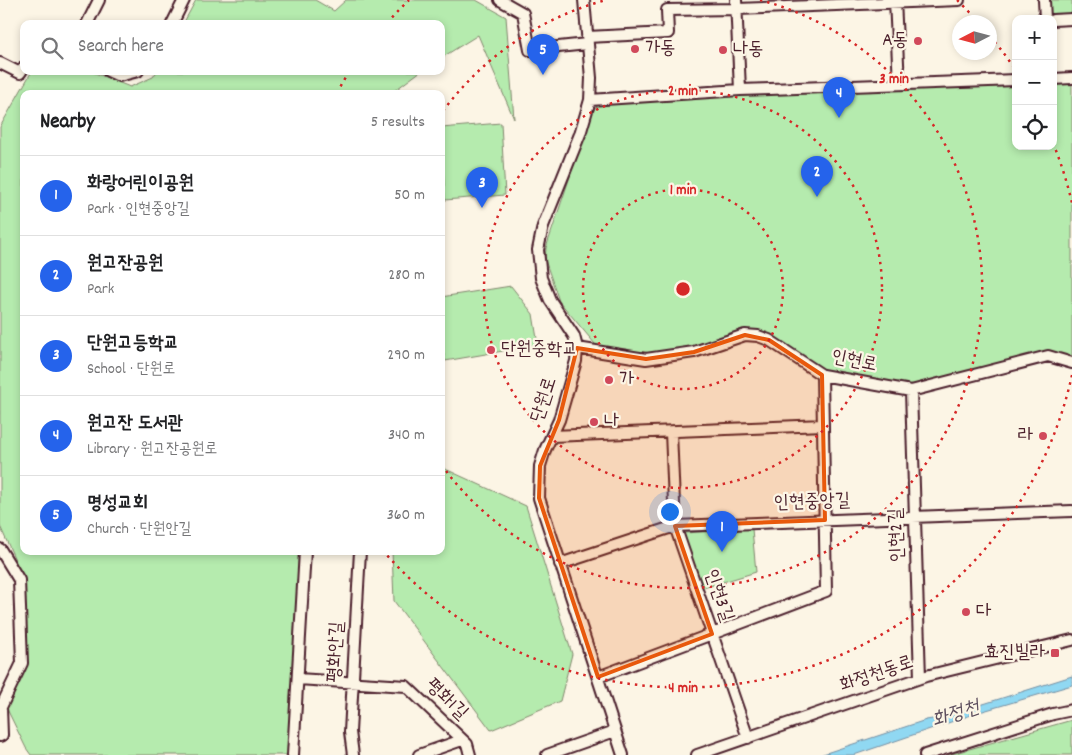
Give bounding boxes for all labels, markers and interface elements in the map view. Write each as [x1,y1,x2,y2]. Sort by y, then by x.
north arrow [952,15,997,60]
map controls [1012,15,1057,150]
button: + [1012,15,1057,60]
search box [20,20,445,75]
place label: A동 [882,28,908,55]
icon: search [38,34,66,62]
text: Search here [78,34,164,61]
pin: 5 [527,34,559,75]
marker: A동 [912,35,924,47]
place label: 가동 [645,36,676,63]
place label: 나동 [733,37,764,64]
marker: 가동 [629,43,641,55]
marker: 나동 [717,44,729,56]
button: − [1012,60,1057,105]
text: 3 min [879,69,909,91]
pin: 4 [823,77,855,118]
text: 2 min [668,81,698,103]
button: locate [1012,105,1057,150]
text: Nearby [40,108,95,138]
text: 5 results [371,111,425,134]
pin: 2 [801,156,833,197]
pin: 3 [466,167,498,208]
text: 화랑어린이공원 [87,171,194,198]
text: 1 min [670,180,696,202]
text: 1 [54,184,58,207]
text: 50 m [394,184,425,207]
text: Park · 인현중앙길 [87,198,190,221]
text: 원고잔공원 [87,251,163,278]
text: 2 [53,264,60,287]
text: 280 m [388,264,425,287]
text: Park [87,278,114,301]
centre of rings [674,280,692,298]
text: 단원고등학교 [87,331,179,358]
place label: 단원중학교 [501,337,577,364]
text: 3 [52,344,60,367]
text: 290 m [387,344,425,367]
marker: 단원중학교 [485,344,497,356]
street label: 인현로 [829,344,879,380]
text: School · 단원로 [87,358,175,381]
place label: 가 [619,367,635,394]
street label: 단원로 [525,374,565,426]
marker: 가 [603,374,615,386]
place label: 나 [604,409,619,436]
text: 원고잔 도서관 [87,411,183,438]
marker: 나 [588,416,600,428]
place label: 라 [1018,423,1034,450]
text: 4 [53,424,59,447]
text: 340 m [388,424,425,447]
marker: 라 [1037,430,1049,442]
text: Library · 원고잔공원로 [87,438,218,461]
street label: 인현중앙길 [773,488,851,518]
text: 명성교회 [87,491,148,518]
your location [657,499,683,525]
text: 5 [52,504,60,527]
text: 360 m [387,504,425,527]
street label: 인현2길 [884,507,912,563]
pin: 1 [706,511,738,552]
text: Church · 단원안길 [87,518,191,541]
street label: 인현3길 [696,566,740,626]
place label: 다 [976,599,992,626]
marker: 다 [960,606,972,618]
street label: 평화안길 [322,621,352,683]
place label: 효진빌라 [984,640,1046,667]
marker: 효진빌라 [1049,647,1061,659]
street label: 화정천동로 [836,650,918,700]
street label: 평화1길 [419,673,473,727]
text: 4 min [668,678,698,700]
water label: 화정천 [929,694,985,736]

